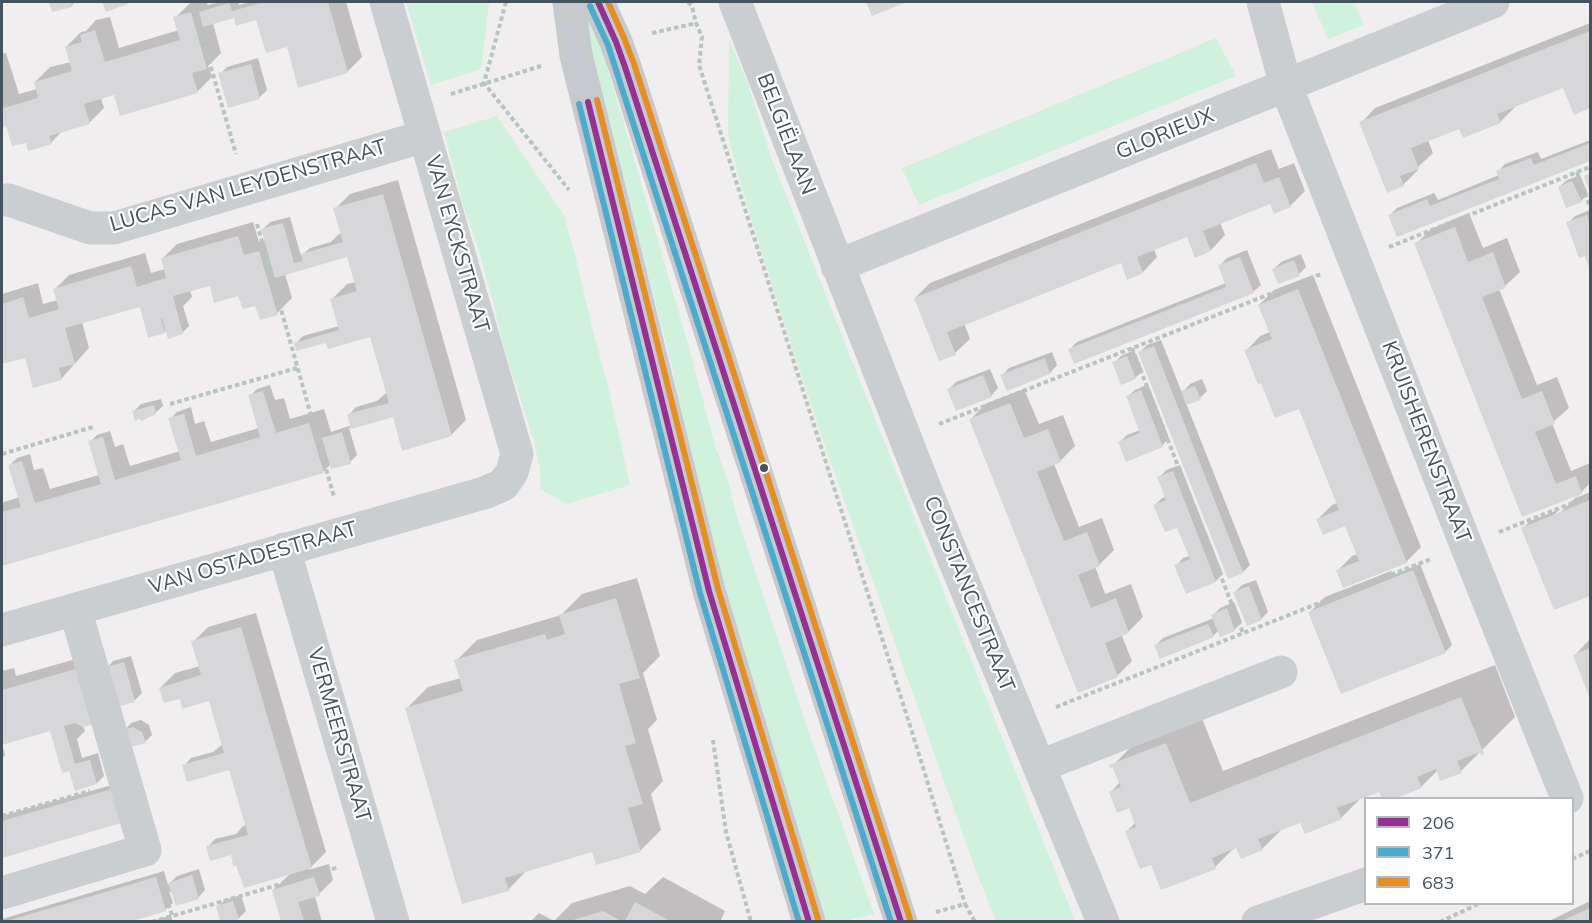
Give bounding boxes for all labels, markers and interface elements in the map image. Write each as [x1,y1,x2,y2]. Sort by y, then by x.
street label: BELGIËLAAN [751,70,821,198]
street label: GLORIEUX [1112,103,1218,165]
street label: LUCAS VAN LEYDENSTRAAT [107,134,389,238]
street label: VAN EYCKSTRAAT [420,153,494,335]
street label: KRUISHERENSTRAAT [1376,337,1476,547]
unlabelled marker [758,462,770,474]
street label: CONSTANCESTRAAT [918,492,1020,696]
street label: VAN OSTADESTRAAT [146,516,360,600]
street label: VERMEERSTRAAT [302,645,376,825]
legend [1364,797,1574,905]
text: 206 [1422,811,1454,834]
text: 371 [1422,841,1454,864]
text: 683 [1422,871,1454,894]

